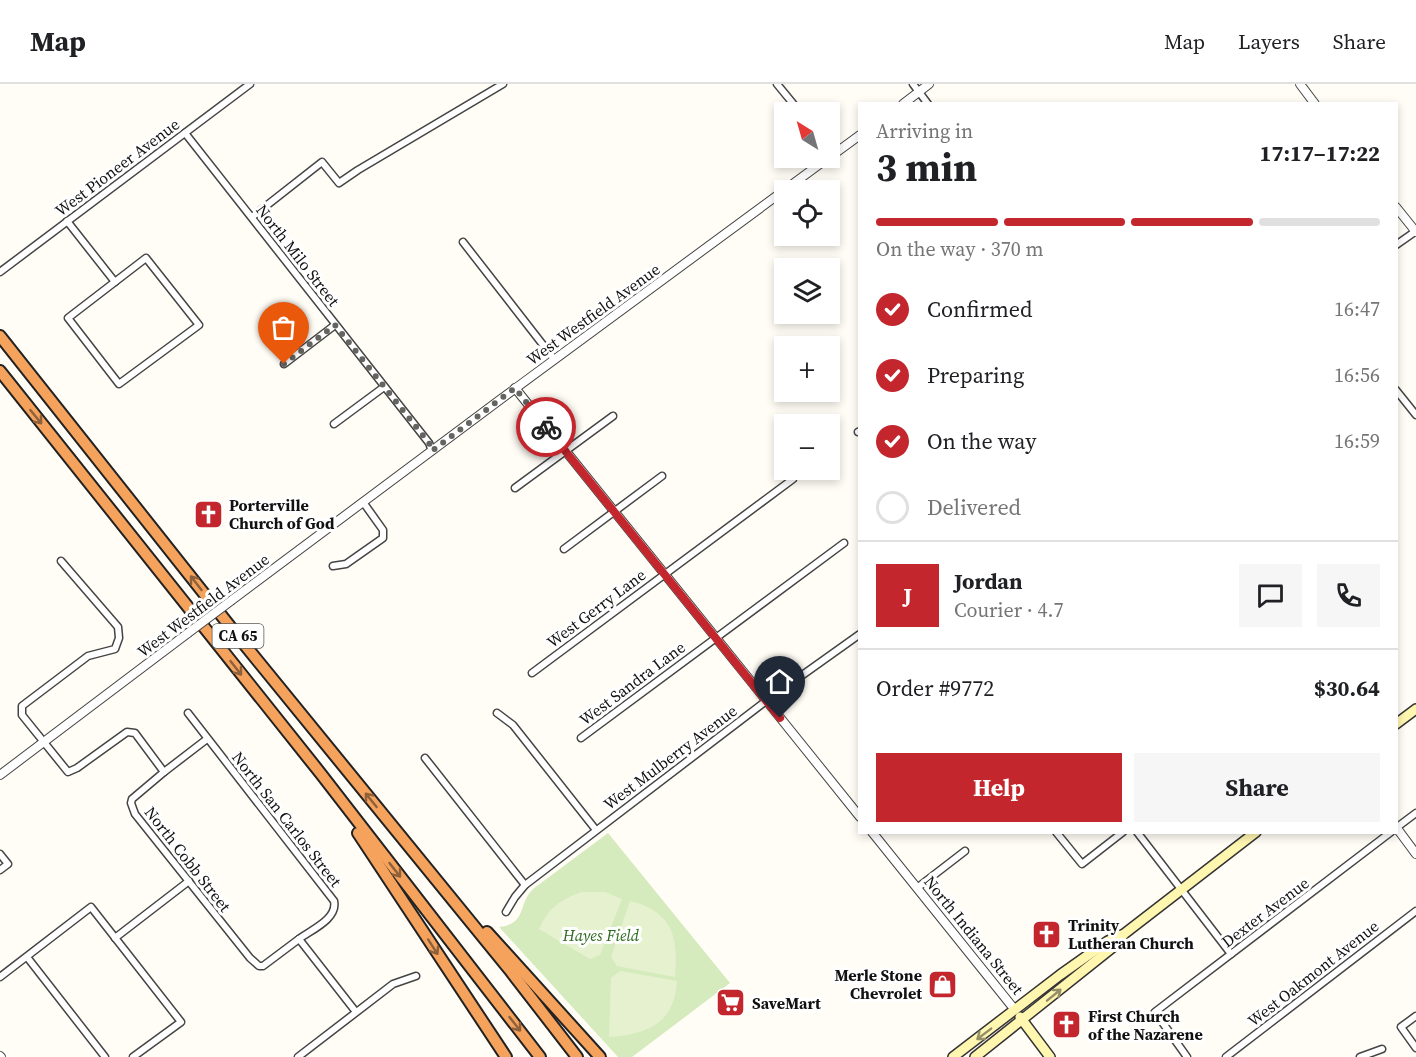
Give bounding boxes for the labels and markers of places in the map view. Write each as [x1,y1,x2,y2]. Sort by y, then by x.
pin [258,302,309,364]
place label: Porterville Church of God [229,494,335,534]
church icon: Porterville Church of God [192,498,224,530]
pin [754,656,805,718]
place label: Trinity Lutheran Church [1068,914,1194,954]
church icon: Trinity Lutheran Church [1031,918,1063,950]
place label: Merle Stone Chevrolet [834,964,922,1004]
shop icon: Merle Stone Chevrolet [927,968,959,1000]
supermarket icon: SaveMart [715,987,747,1019]
place label: SaveMart [752,992,821,1014]
place label: First Church of the Nazarene [1088,1005,1203,1045]
church icon: First Church of the Nazarene [1051,1009,1083,1041]

